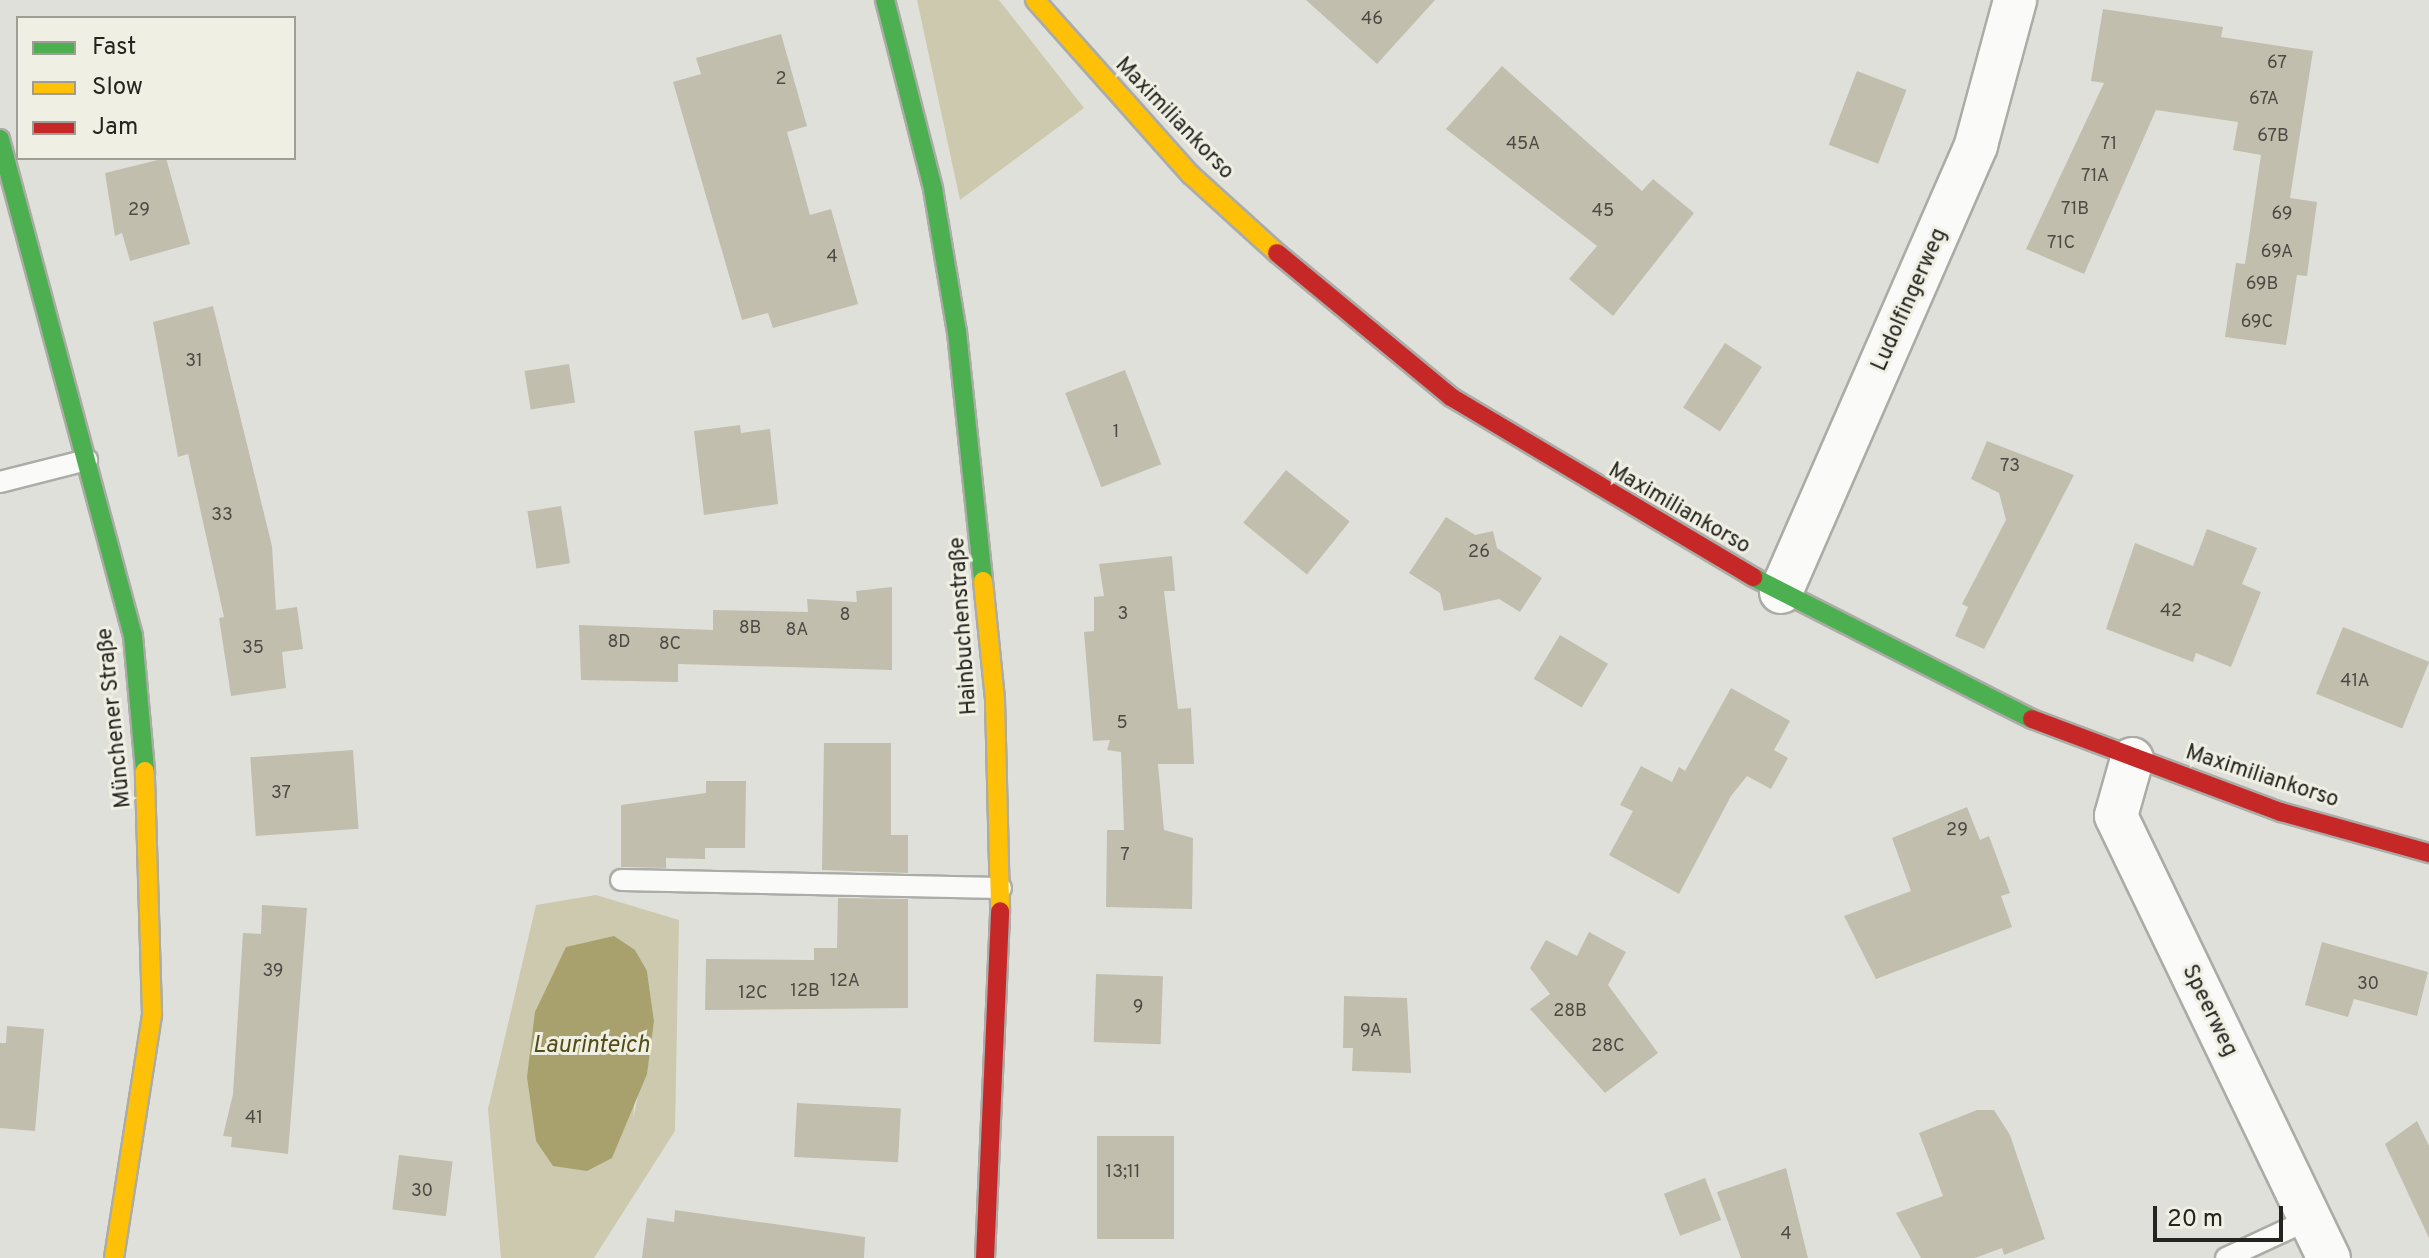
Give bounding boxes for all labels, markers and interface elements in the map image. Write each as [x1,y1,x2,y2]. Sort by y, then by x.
house number: 46 [1361,9,1383,31]
legend [16,16,296,160]
text: Fast [92,33,136,63]
street label: Maximiliankorso [1109,52,1239,186]
house number: 67 [2267,53,2287,75]
house number: 2 [775,69,787,91]
text: Slow [92,73,143,103]
house number: 67A [2249,89,2279,111]
text: Jam [92,113,138,143]
house number: 67B [2257,126,2289,148]
house number: 45A [1506,134,1540,156]
house number: 71 [2101,134,2117,156]
house number: 71A [2081,166,2109,188]
house number: 71B [2061,199,2089,221]
house number: 29 [128,200,150,222]
house number: 45 [1592,201,1614,223]
house number: 69 [2272,204,2292,226]
street label: Ludolfingerweg [1867,224,1953,376]
house number: 71C [2047,233,2075,255]
house number: 69A [2261,242,2293,264]
house number: 4 [826,247,838,269]
house number: 69B [2246,274,2278,296]
house number: 69C [2241,312,2273,334]
house number: 31 [185,351,203,373]
house number: 1 [1113,422,1119,444]
house number: 73 [2000,456,2020,478]
street label: Maximiliankorso [1603,458,1755,560]
house number: 33 [211,505,233,527]
street label: Hainbuchenstraße [945,536,983,716]
house number: 26 [1468,542,1490,564]
house number: 42 [2160,601,2182,623]
house number: 3 [1118,604,1128,626]
house number: 8 [840,605,850,627]
house number: 8B [739,618,761,640]
house number: 8A [785,620,809,642]
street label: Münchener Straße [92,627,138,809]
house number: 8D [607,632,631,654]
house number: 8C [659,634,681,656]
house number: 35 [242,638,264,660]
house number: 41A [2340,671,2370,693]
house number: 5 [1116,713,1128,735]
street label: Maximiliankorso [2182,740,2342,814]
house number: 37 [271,783,291,805]
house number: 29 [1946,820,1968,842]
house number: 7 [1120,845,1130,867]
house number: 39 [262,961,284,983]
street label: Speerweg [2175,961,2243,1061]
house number: 12A [830,971,860,993]
house number: 30 [2357,974,2379,996]
house number: 12B [790,981,820,1003]
house number: 12C [738,983,768,1005]
house number: 9 [1133,997,1143,1019]
house number: 28B [1553,1001,1587,1023]
house number: 9A [1360,1021,1382,1043]
water label: Laurinteich [532,1033,650,1061]
house number: 28C [1591,1036,1625,1058]
house number: 41 [245,1108,263,1130]
house number: 13;11 [1105,1162,1141,1184]
house number: 30 [411,1181,433,1203]
scale bar [2157,1190,2287,1240]
text: 20 m [2167,1205,2223,1235]
house number: 4 [1780,1224,1792,1246]

